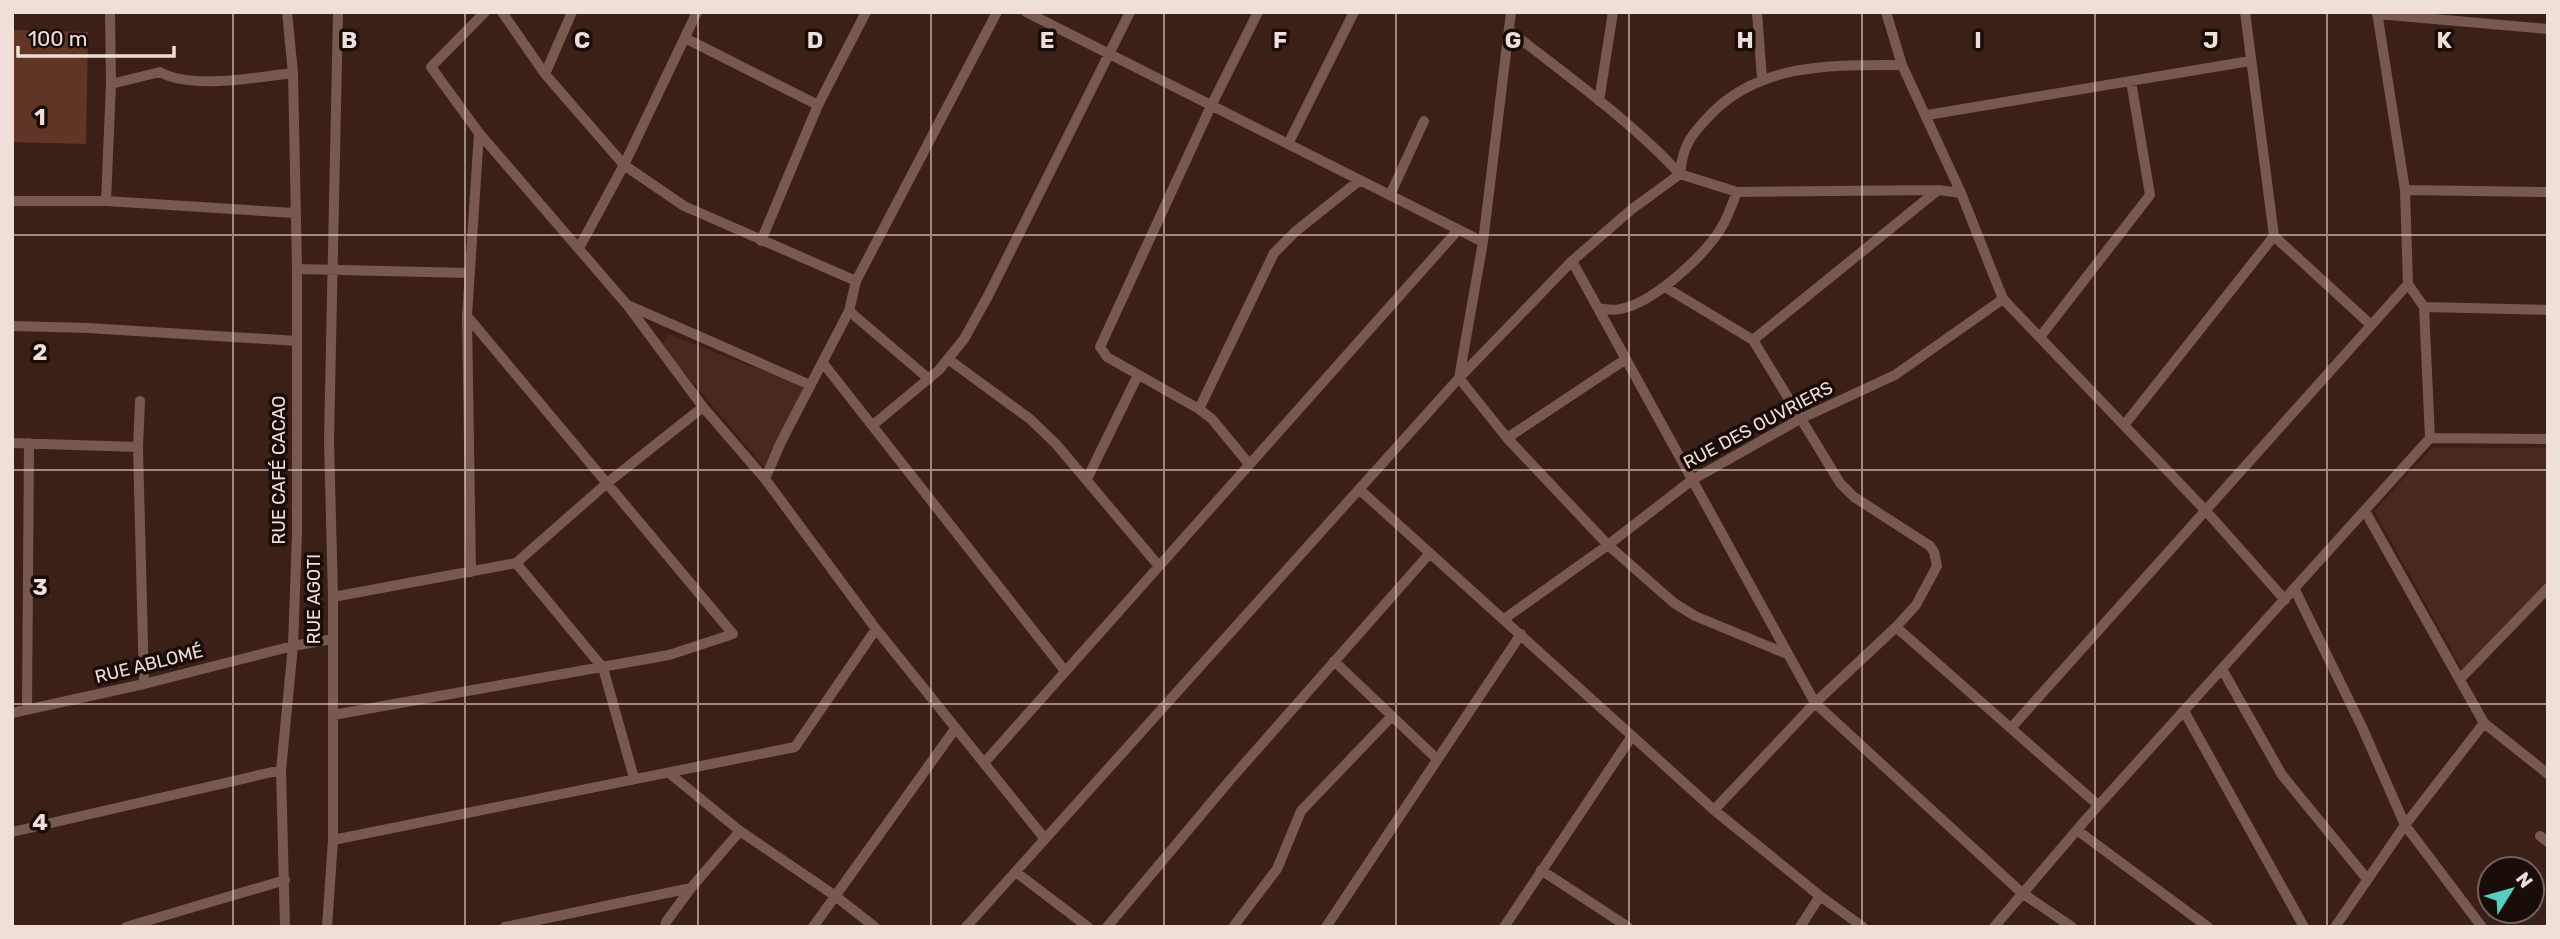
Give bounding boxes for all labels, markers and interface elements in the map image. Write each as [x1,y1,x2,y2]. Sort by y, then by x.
scale bar [18,14,173,58]
text: 100 m [28,26,87,51]
text: B [341,26,357,54]
text: C [574,26,590,54]
text: D [807,26,823,54]
text: E [1040,26,1054,54]
text: F [1273,26,1287,54]
text: G [1505,26,1521,54]
text: H [1736,26,1754,54]
text: I [1974,26,1982,54]
text: J [2203,26,2219,54]
text: K [2436,26,2452,54]
text: 1 [34,103,46,131]
text: 2 [33,338,47,366]
street label: RUE DES OUVRIERS [1680,376,1836,474]
street label: RUE CAFÉ CACAO [268,395,290,545]
street label: RUE AGOTI [303,554,325,644]
text: 3 [32,573,48,601]
street label: RUE ABLOMÉ [93,640,205,688]
text: 4 [32,808,48,836]
north arrow [2476,855,2546,925]
text: N [2511,868,2537,892]

